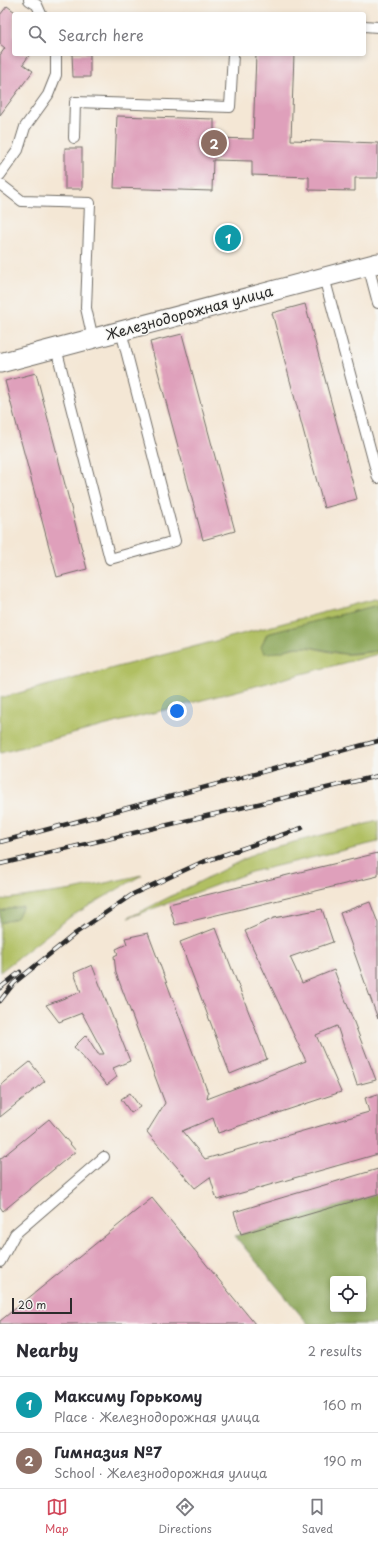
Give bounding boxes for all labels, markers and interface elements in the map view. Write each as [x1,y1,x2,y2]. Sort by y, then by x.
search box [12,12,366,56]
icon: search [26,23,48,45]
text: Search here [58,23,144,46]
pin: 2 [201,128,227,158]
pin: 1 [215,223,241,253]
street label: Железнодорожная улица [103,280,275,345]
your location [167,701,187,721]
map controls [330,1276,366,1312]
button: locate [330,1276,366,1312]
scale bar [12,1296,72,1315]
text: 20 m [18,1296,46,1313]
text: Nearby [16,1337,78,1363]
text: 2 results [308,1341,362,1360]
text: Максиму Горькому [54,1384,202,1407]
text: 1 [26,1395,32,1414]
text: 160 m [323,1395,362,1414]
text: Place · Железнодорожная улица [54,1407,260,1426]
text: Гимназия №7 [54,1440,162,1463]
text: 2 [24,1451,34,1470]
text: 190 m [323,1451,362,1470]
text: School · Железнодорожная улица [54,1463,267,1482]
tab: Map [45,1496,68,1537]
tab: Directions [158,1496,212,1537]
tab: Saved [302,1496,333,1537]

